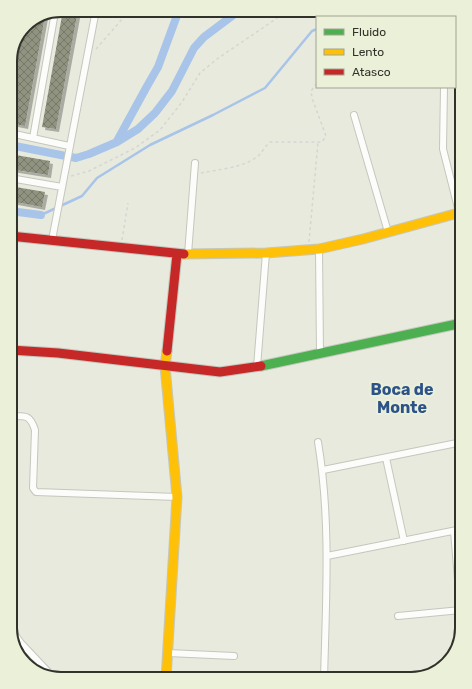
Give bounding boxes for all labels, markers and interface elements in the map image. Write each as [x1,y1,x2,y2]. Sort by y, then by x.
legend [316,16,456,88]
text: Fluido [352,25,386,39]
text: Lento [352,45,384,59]
text: Atasco [352,65,391,79]
district label: Boca de Monte [371,380,433,417]

